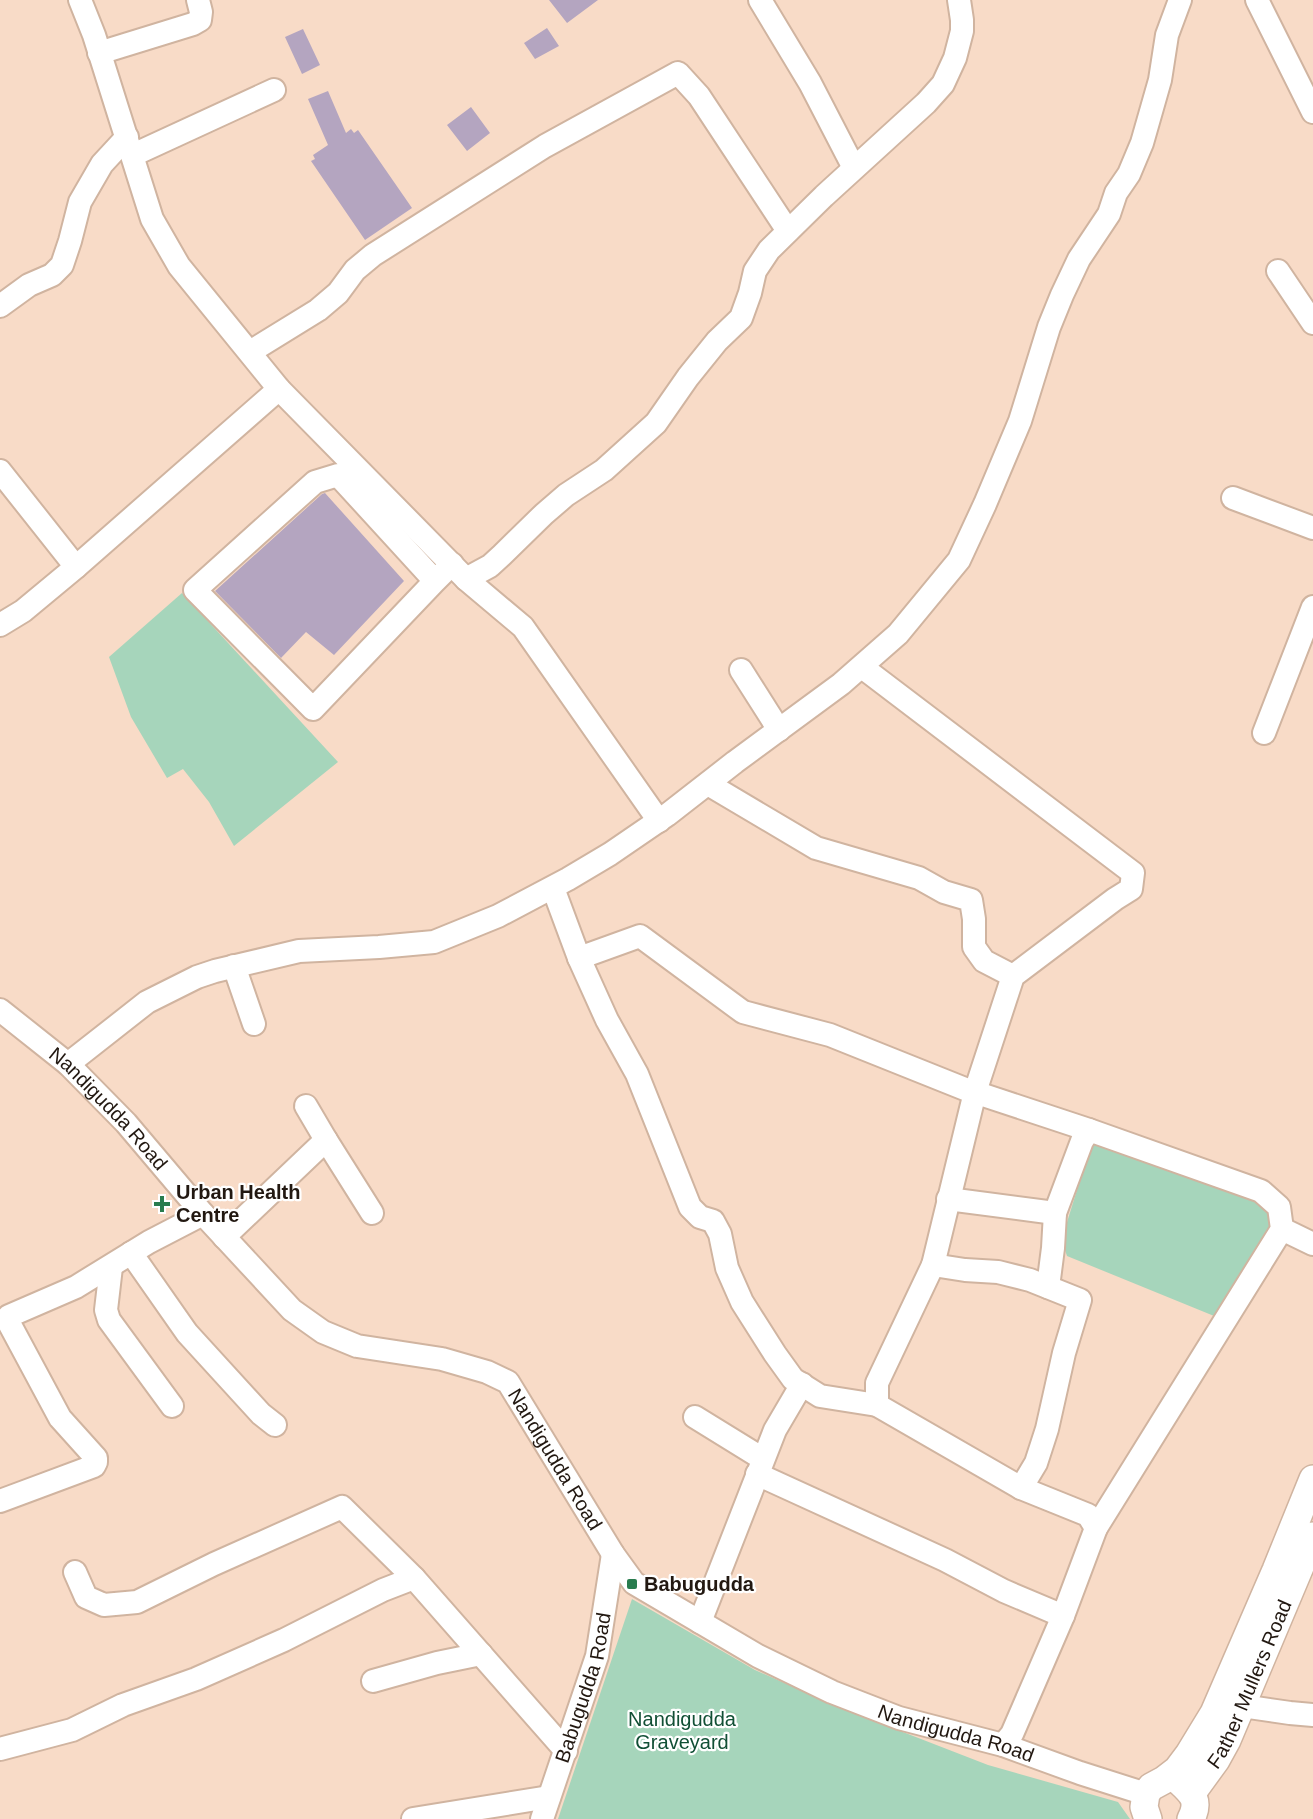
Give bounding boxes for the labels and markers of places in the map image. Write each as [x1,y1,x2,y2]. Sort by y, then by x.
place label: Urban Health Centre [176,1181,300,1226]
marker: Urban Health Centre [153,1195,171,1213]
place label: Babugudda [644,1573,755,1595]
marker: Babugudda [625,1577,639,1591]

